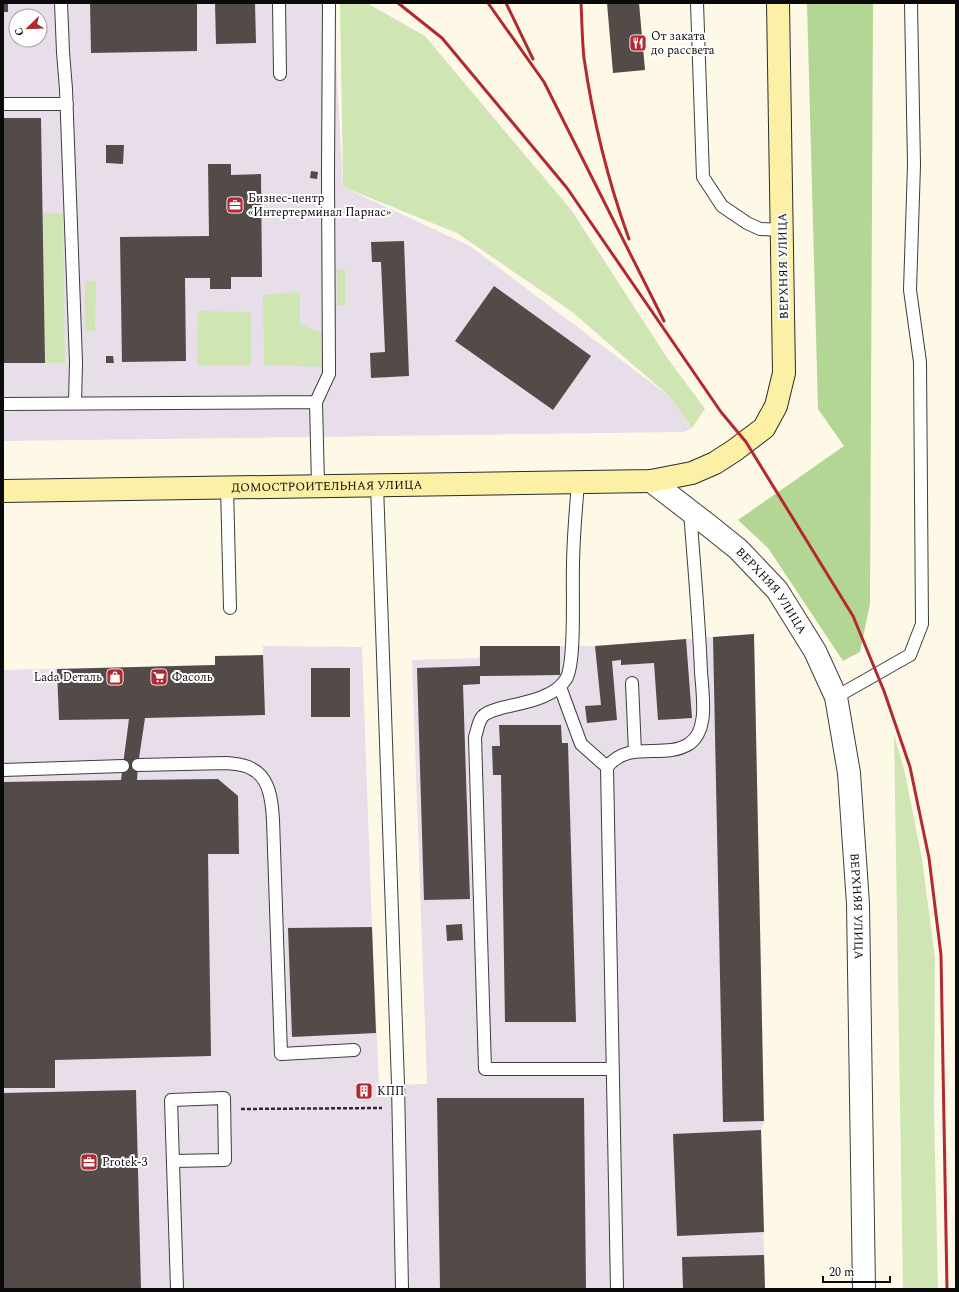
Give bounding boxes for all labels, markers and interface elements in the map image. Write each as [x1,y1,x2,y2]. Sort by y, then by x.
north arrow [8,8,48,48]
text: С [10,25,29,39]
place label: От заката до рассвета [651,27,715,60]
restaurant icon: От заката до рассвета [628,33,648,53]
place label: Бизнес-центр «Интертерминал Парнас» [248,189,391,222]
office icon: Бизнес-центр «Интертерминал Парнас» [225,195,245,215]
street label: ВЕРХНЯЯ УЛИЦА [773,213,794,319]
street label: ДОМОСТРОИТЕЛЬНАЯ УЛИЦА [231,476,423,497]
street label: ВЕРХНЯЯ УЛИЦА [731,543,811,638]
shop icon: Lada Dеталь [105,667,125,687]
supermarket icon: Фасоль [149,667,169,687]
place label: Lada Dеталь [34,668,102,687]
place label: Фасоль [172,668,213,687]
street label: ВЕРХНЯЯ УЛИЦА [845,852,868,960]
building icon: КПП [354,1081,374,1101]
place label: КПП [377,1082,404,1101]
office icon: Protek-3 [79,1152,99,1172]
place label: Protek-3 [102,1153,148,1172]
scale bar [823,1258,890,1284]
text: 20 m [829,1263,854,1282]

